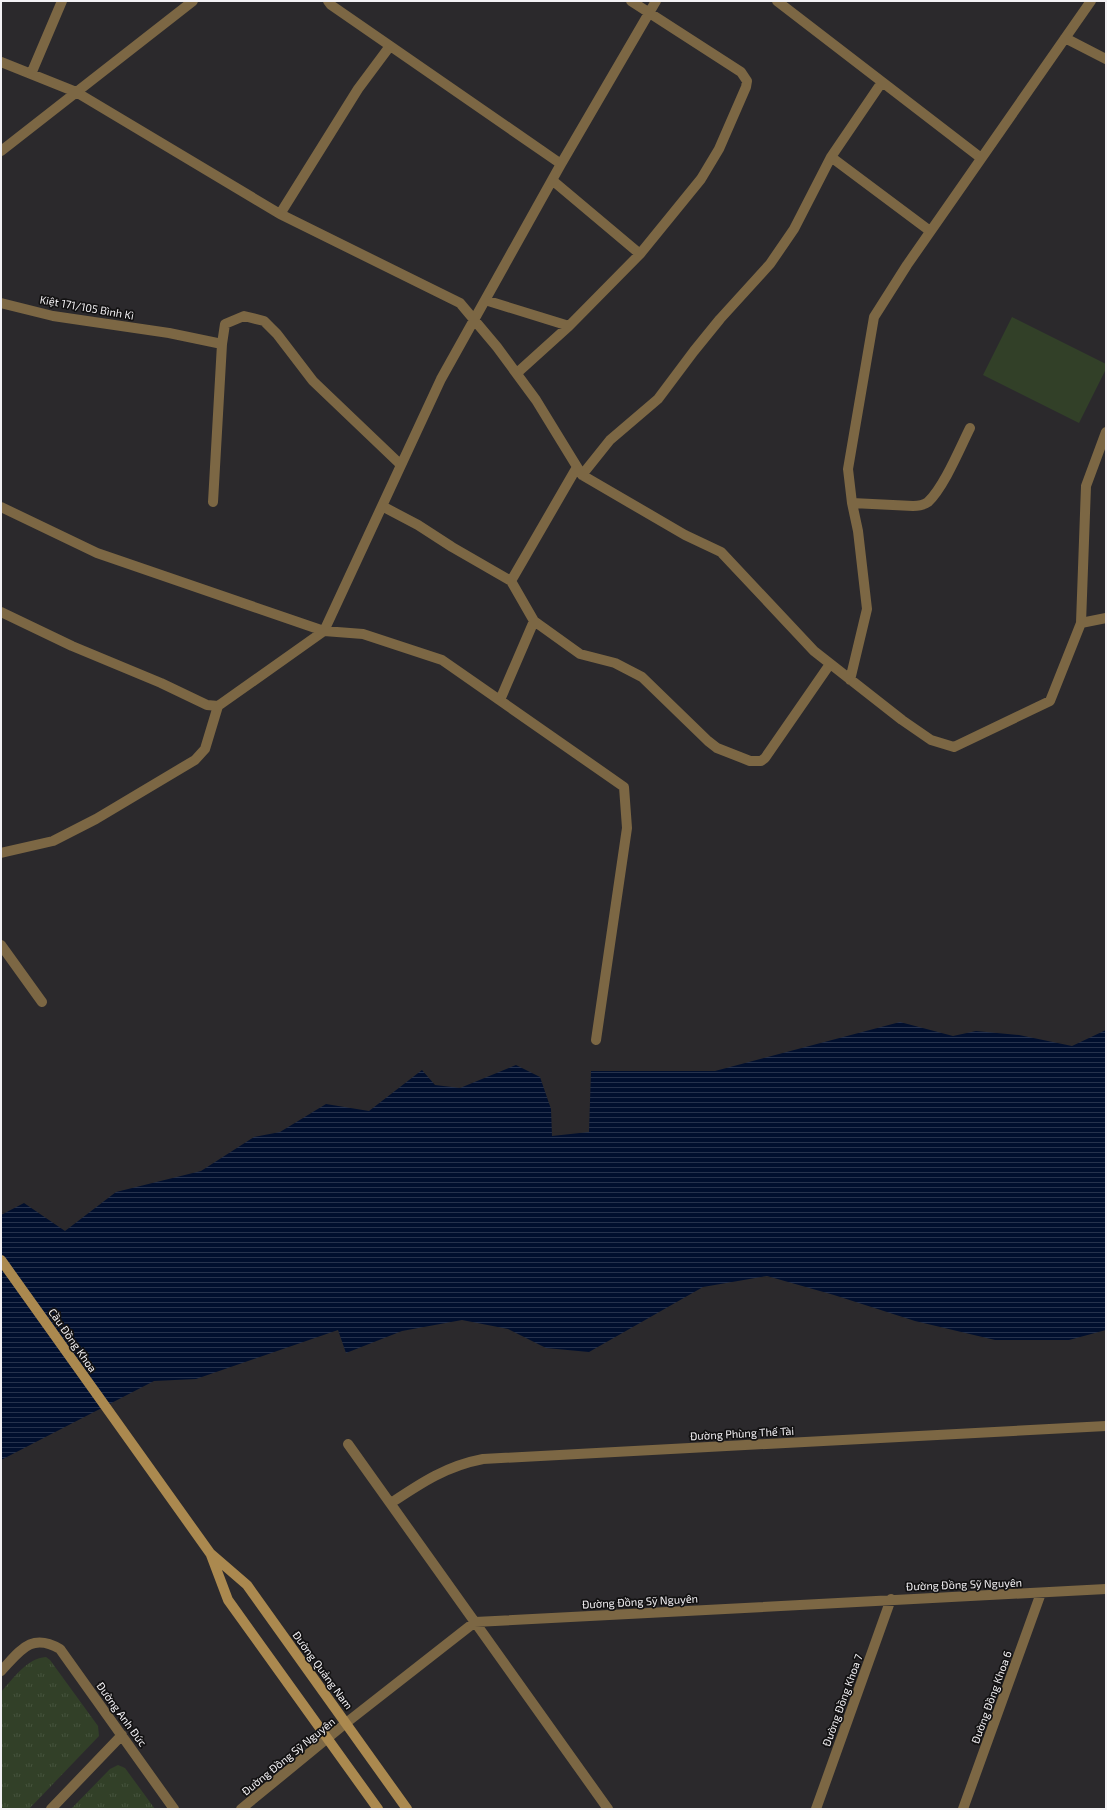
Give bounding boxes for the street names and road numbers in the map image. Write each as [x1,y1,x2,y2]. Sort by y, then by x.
street label: Kiệt 171/105 Bình Kì [39,292,135,323]
street label: Cầu Đồng Khoa [46,1306,100,1374]
street label: Đường Phùng Thế Tài [690,1424,794,1442]
street label: Đường Đồng Sỹ Nguyên [906,1575,1022,1593]
street label: Đường Đồng Sỹ Nguyên [582,1591,698,1611]
street label: Đường Quảng Nam [289,1628,356,1712]
street label: Đường Đồng Khoa 6 [968,1649,1014,1745]
street label: Đường Đồng Khoa 7 [819,1652,865,1748]
street label: Đường Anh Đức [94,1679,150,1749]
street label: Đường Đồng Sỹ Nguyên [239,1714,337,1798]

